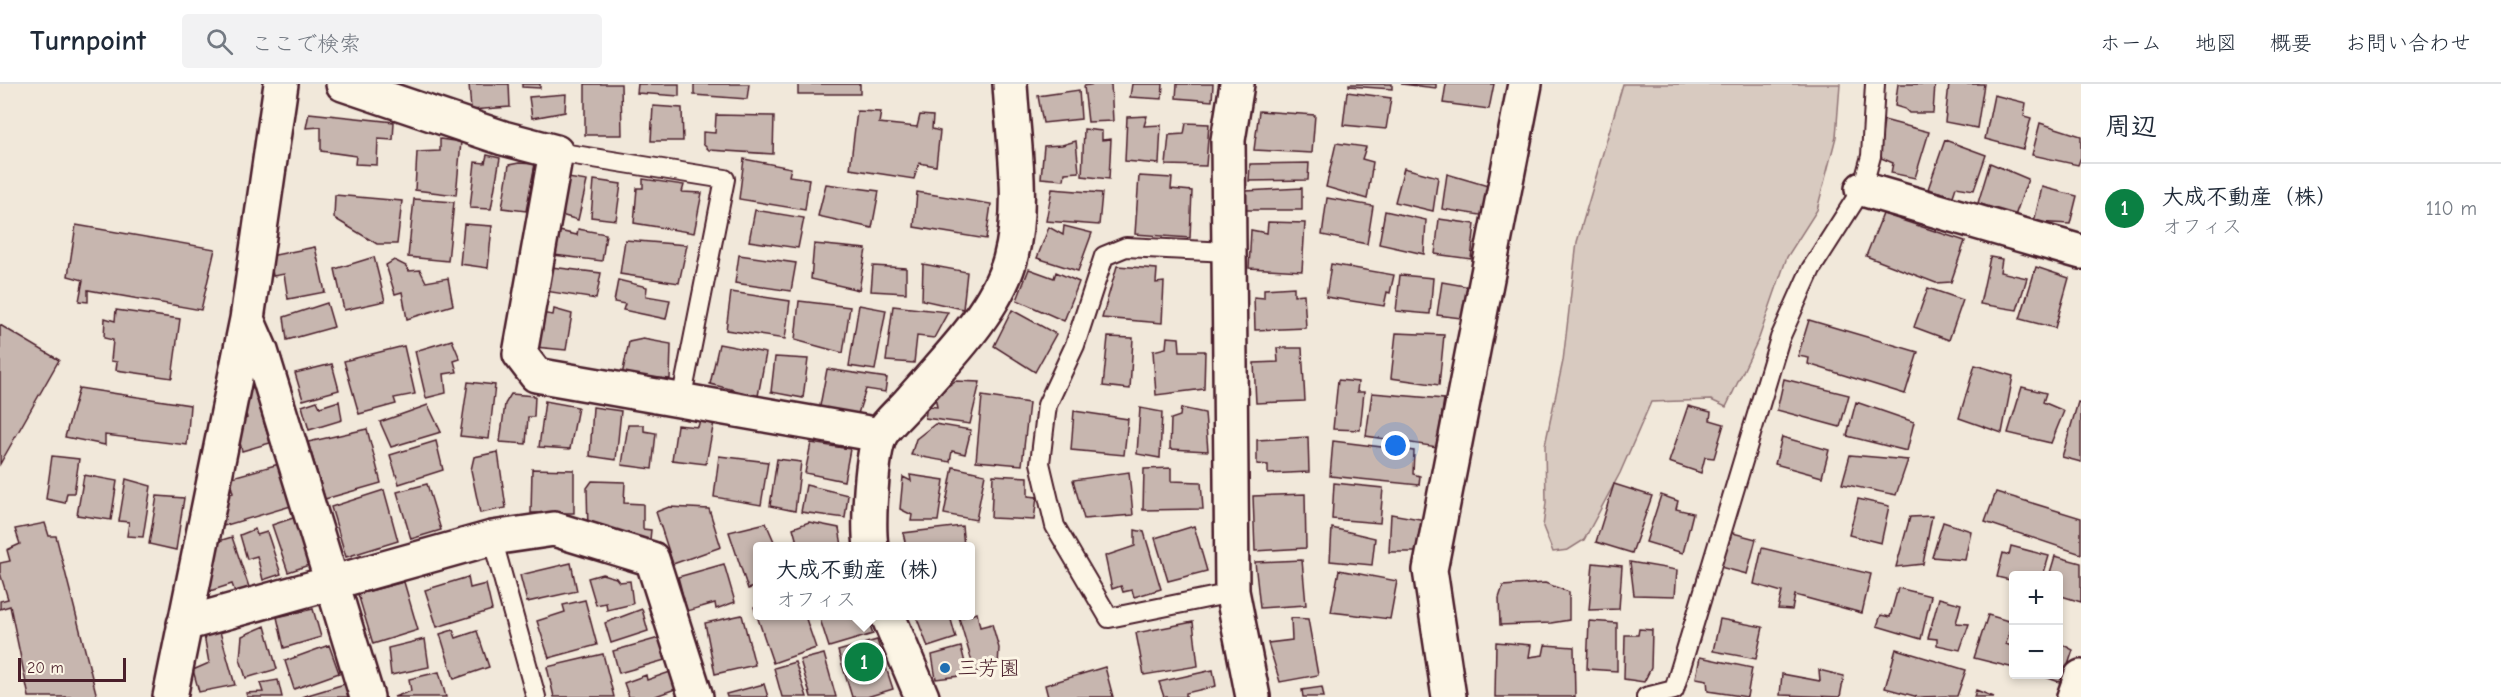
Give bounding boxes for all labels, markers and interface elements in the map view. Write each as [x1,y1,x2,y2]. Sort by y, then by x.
search box [182,14,602,68]
text: Turnpoint [30,25,146,57]
icon: search [203,25,236,58]
text: ここで検索 [251,31,361,57]
text: ホーム [2100,31,2162,55]
text: 地図 [2195,31,2237,55]
text: 概要 [2270,31,2312,55]
text: お問い合わせ [2345,31,2471,55]
text: 周辺 [2105,112,2157,142]
text: 大成不動産（株） [2162,184,2338,210]
text: 1 [2121,197,2128,220]
text: 110 m [2426,197,2477,220]
text: オフィス [2162,215,2242,238]
your location [1381,431,1410,460]
popup [753,542,975,620]
text: 大成不動産（株） [776,557,952,583]
map controls [2009,571,2063,679]
button: + [2009,571,2063,625]
text: オフィス [776,588,856,611]
button: − [2009,625,2063,679]
pin: 1 [844,640,884,684]
scale bar [18,655,126,682]
place label: 三芳園 [957,656,1020,680]
text: 20 m [27,659,64,677]
marker: 三芳園 [938,661,952,675]

